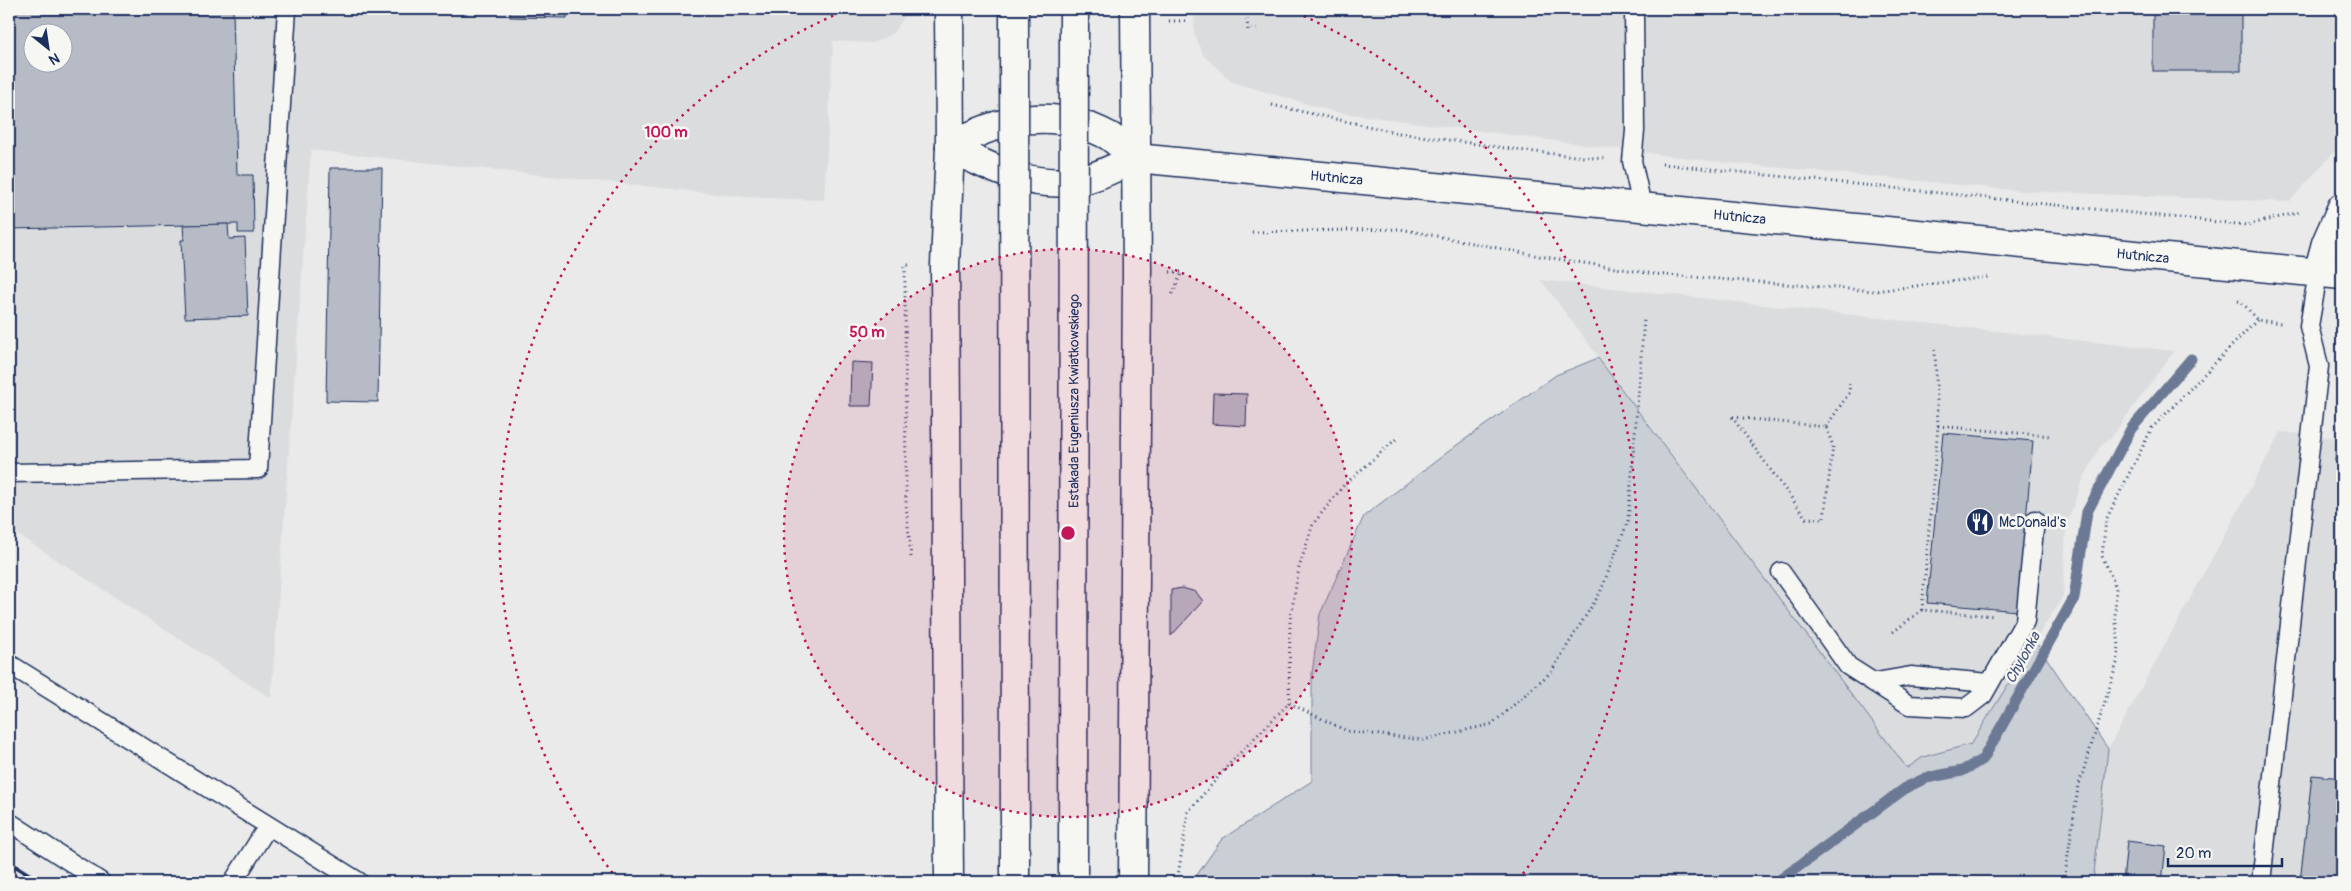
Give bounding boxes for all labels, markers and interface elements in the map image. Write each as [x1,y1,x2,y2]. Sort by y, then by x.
north arrow [22,22,72,72]
text: N [46,49,63,69]
text: 100 m [645,123,687,142]
street label: Hutnicza [1309,166,1364,188]
street label: Hutnicza [1713,206,1767,228]
street label: Hutnicza [2116,245,2170,267]
street label: Estakada Eugeniusza Kwiatkowskiego [1065,293,1082,508]
text: 50 m [850,323,884,342]
restaurant icon: McDonald's [1965,507,1995,537]
place label: McDonald's [1999,514,2067,531]
centre of rings [1059,524,1077,542]
water label: Chylonka [2001,628,2045,687]
scale bar [2168,836,2282,868]
text: 20 m [2176,844,2211,863]

